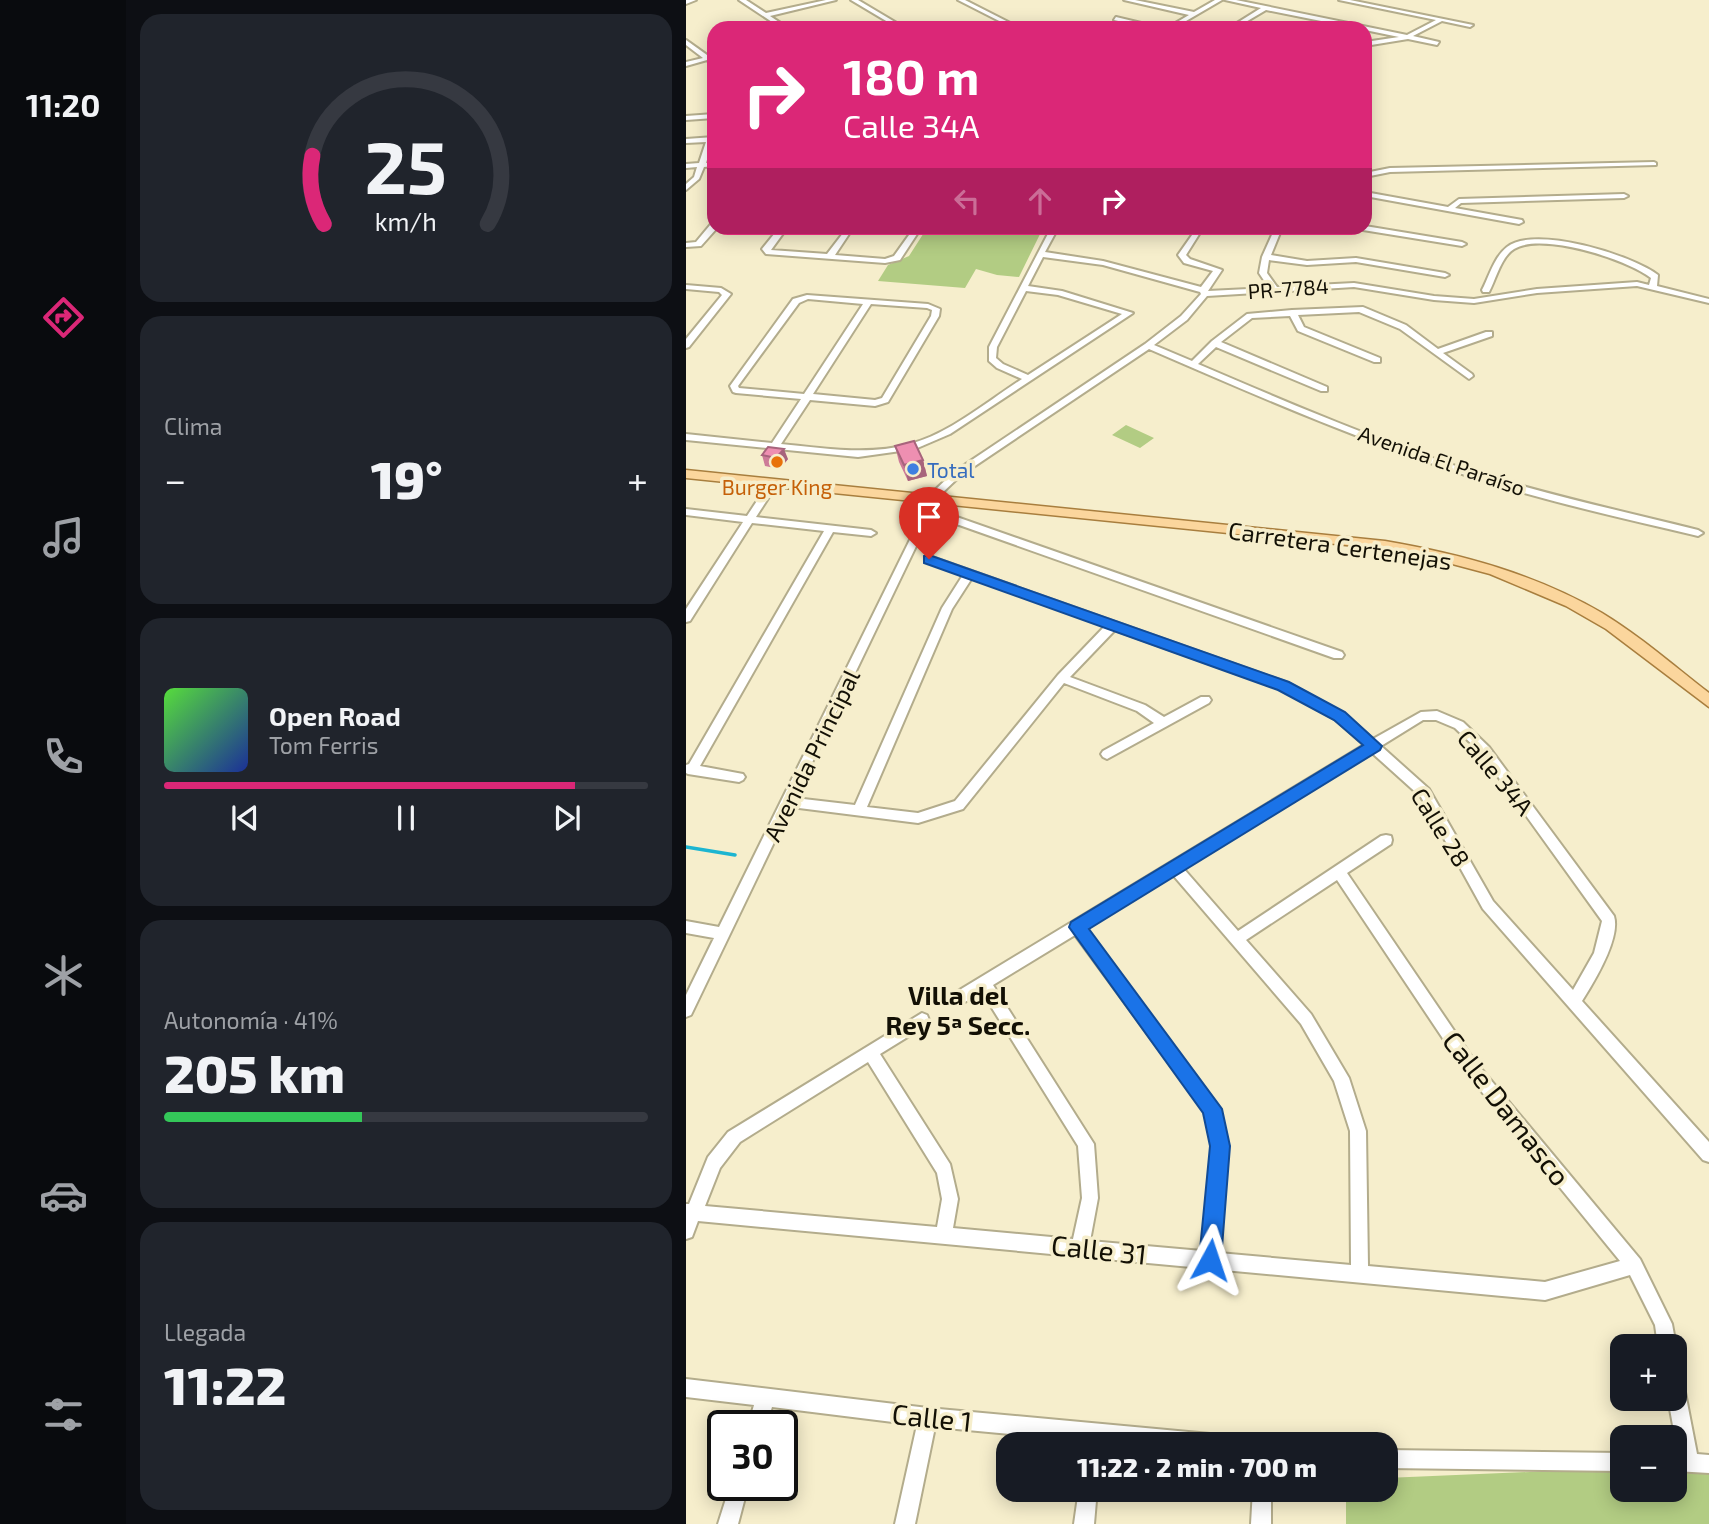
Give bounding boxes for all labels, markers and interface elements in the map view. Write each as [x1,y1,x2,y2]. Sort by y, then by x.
text: 180 m [843,46,979,105]
icon: right [728,49,819,140]
text: 11:20 [26,85,100,123]
text: Calle 34A [843,106,980,144]
text: 25 [365,121,447,209]
icon: left [948,182,986,220]
icon: ahead [1021,182,1059,220]
icon: right [1094,182,1132,220]
text: km/h [375,206,437,236]
street label: PR-7784 [1247,273,1329,303]
icon: directions [39,293,88,342]
text: Clima [164,412,222,440]
street label: Avenida El Paraíso [1356,420,1528,500]
text: 19° [371,447,443,509]
marker: Burger King [769,454,785,470]
text: − [164,456,186,502]
text: + [627,456,648,502]
place label: Total [927,457,975,482]
marker: Total [905,461,921,477]
place label: Burger King [722,474,832,499]
pin [899,487,959,559]
icon: arrive [910,498,948,536]
icon: music [39,513,88,562]
street label: Carretera Certenejas [1226,515,1454,575]
street label: Avenida Principal [757,664,865,846]
text: Open Road [269,700,401,731]
street label: Calle 34A [1452,723,1540,821]
text: Tom Ferris [269,731,378,759]
icon: phone [39,732,88,781]
street label: Calle 28 [1406,782,1476,872]
icon: previous [226,799,264,837]
icon: pause [387,799,425,837]
icon: next [548,799,586,837]
icon: climate [39,951,88,1000]
district label: Villa del Rey 5ª Secc. [886,979,1030,1041]
text: Autonomía · 41% [164,1006,338,1034]
street label: Calle Damasco [1436,1024,1578,1192]
text: 205 km [164,1041,345,1103]
icon: car [39,1171,88,1220]
position arrow [1173,1223,1247,1297]
street label: Calle 31 [1050,1227,1148,1271]
text: Llegada [164,1318,246,1346]
map controls [1610,1334,1687,1502]
button: + [1610,1334,1687,1411]
text: 11:22 [164,1353,286,1415]
icon: filters [39,1390,88,1439]
street label: Calle 1 [890,1396,974,1438]
speed limit sign: 30 [707,1410,798,1501]
button: − [1610,1425,1687,1502]
text: 11:22 · 2 min · 700 m [1077,1451,1317,1482]

